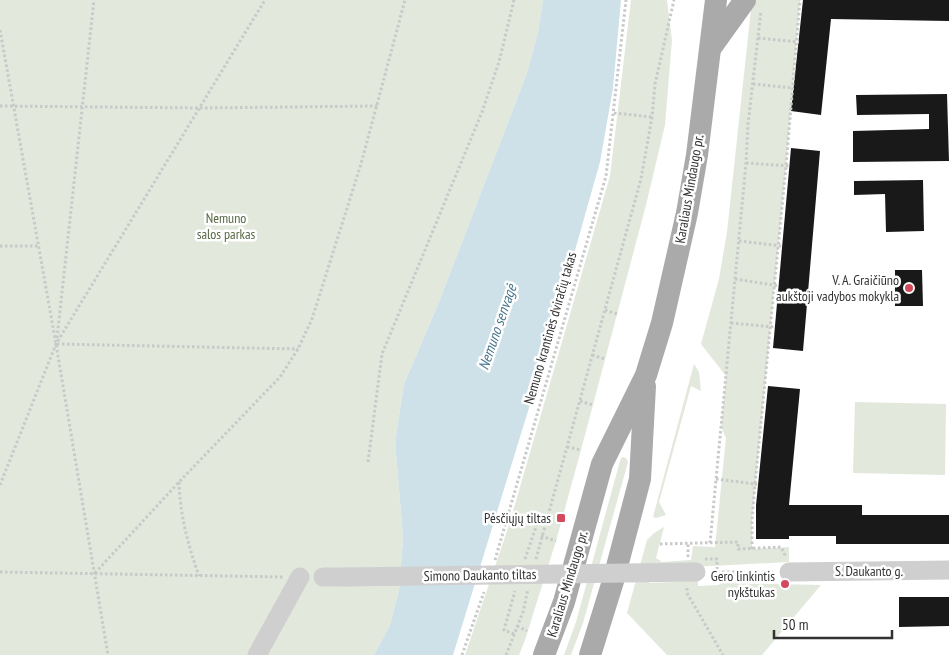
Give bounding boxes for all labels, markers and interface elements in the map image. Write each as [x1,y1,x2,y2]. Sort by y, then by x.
street label: Karaliaus Mindaugo pr. [671,133,707,245]
park label: Nemuno salos parkas [197,209,256,243]
street label: Nemuno krantinės dviračių takas [520,250,580,406]
place label: V. A. Graičiūno aukštoji vadybos mokykla [776,271,899,305]
water label: Nemuno senvagė [474,281,521,372]
marker: V. A. Graičiūno aukštoji vadybos mokykla [903,282,915,294]
place label: Pėsčiųjų tiltas [484,509,551,527]
marker: Pėsčiųjų tiltas [555,512,567,524]
street label: Karaliaus Mindaugo pr. [542,529,592,639]
street label: S. Daukanto g. [835,562,903,580]
street label: Simono Daukanto tiltas [424,565,537,585]
place label: Gero linkintis nykštukas [711,567,775,601]
marker: Gero linkintis nykštukas [779,578,791,590]
scale bar [774,608,892,640]
text: 50 m [782,615,808,634]

